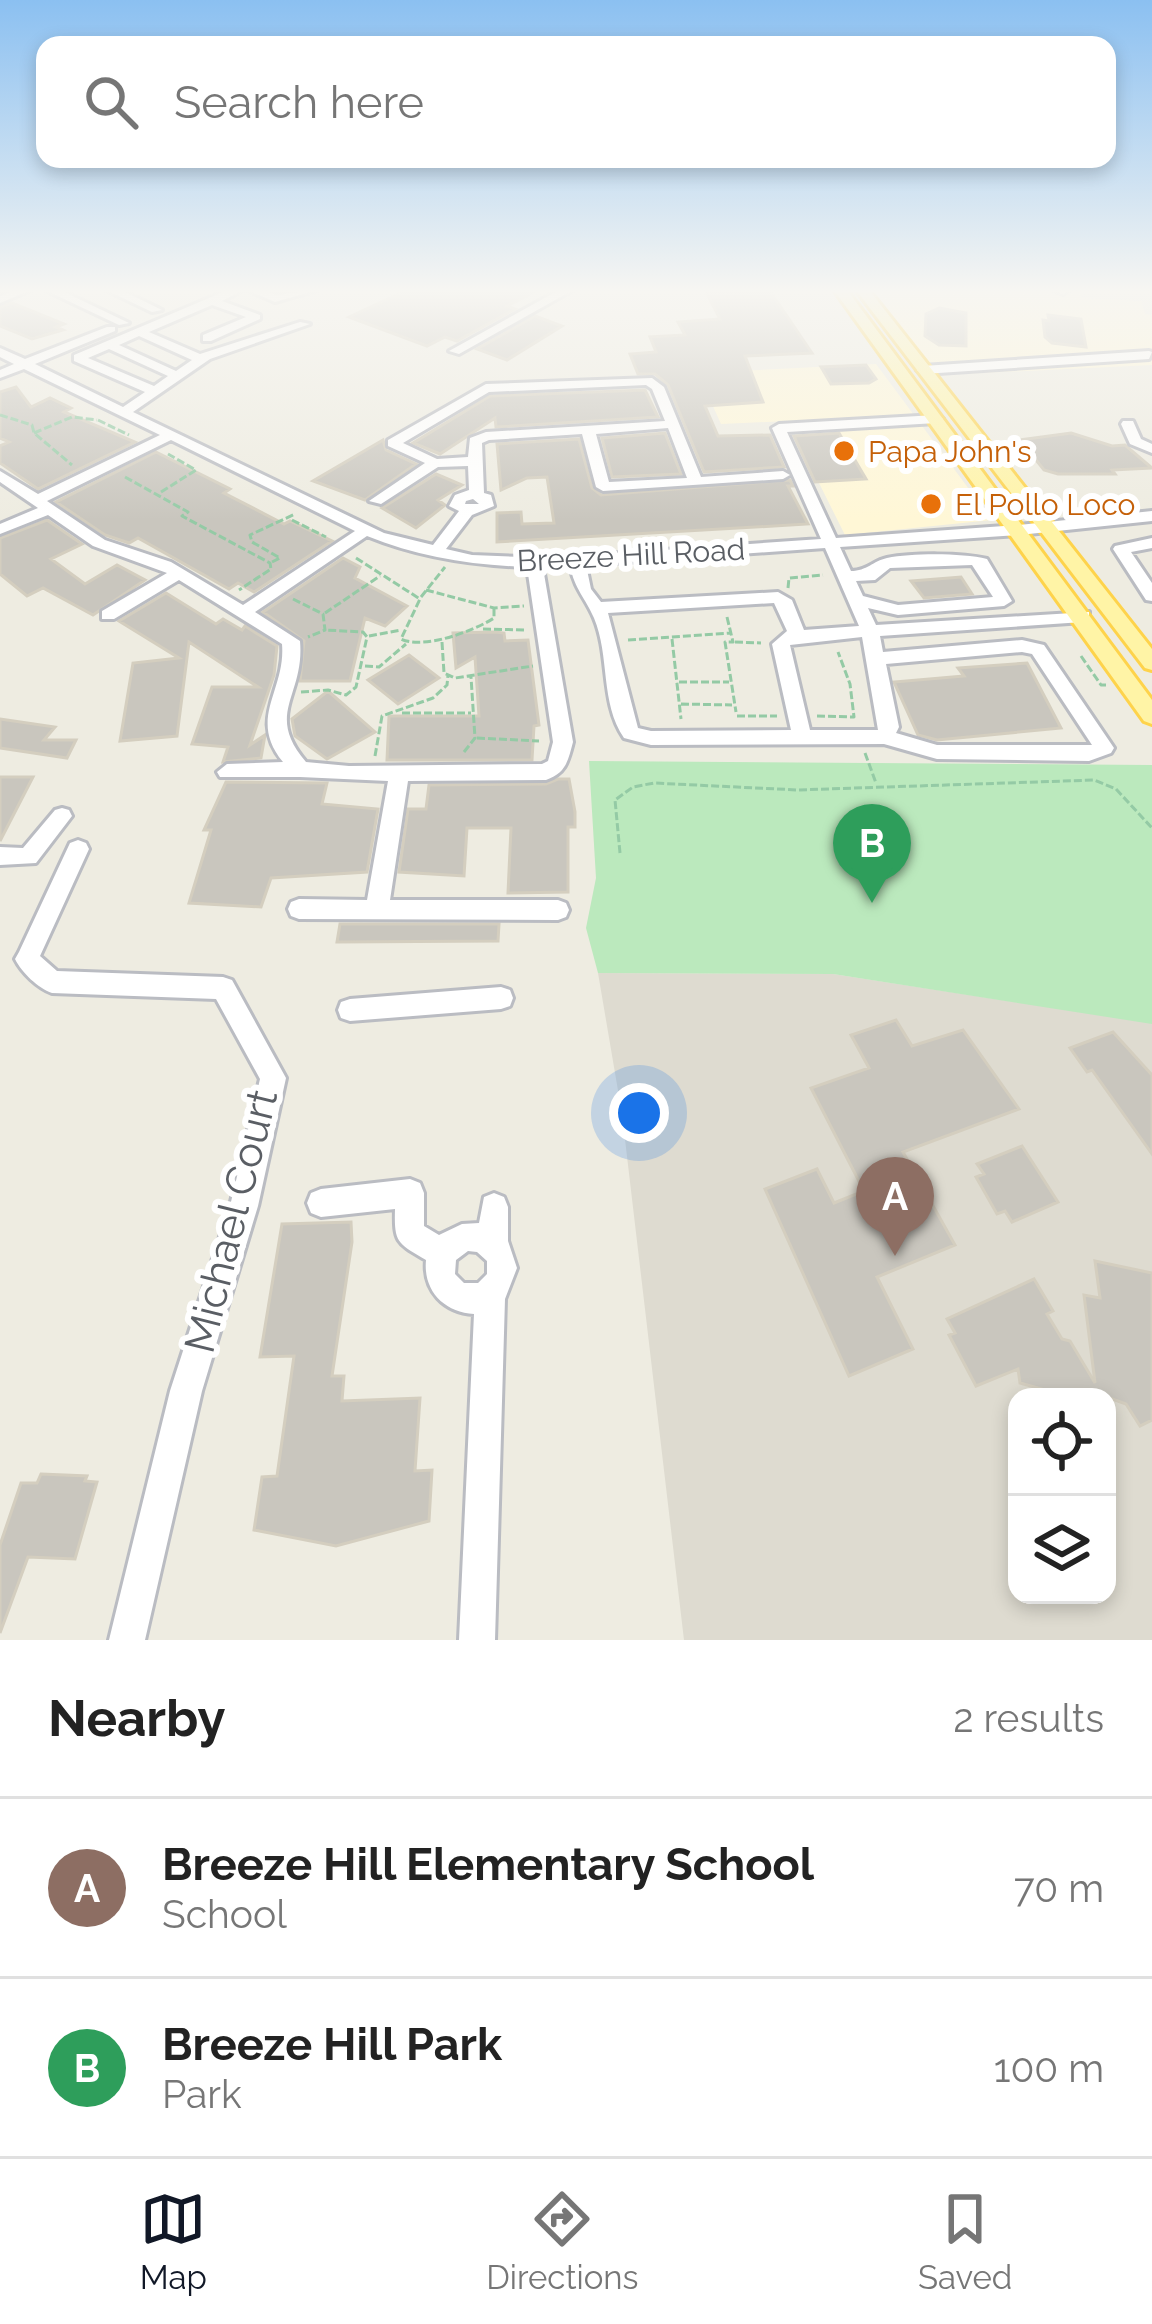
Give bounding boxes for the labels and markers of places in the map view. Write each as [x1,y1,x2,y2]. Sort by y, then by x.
place label: Papa John's [868,434,1031,469]
marker: Papa John's [831,438,857,464]
place label: El Pollo Loco [955,487,1135,522]
marker: El Pollo Loco [918,491,944,517]
pin: B [833,804,911,903]
pin: A [856,1157,934,1256]

